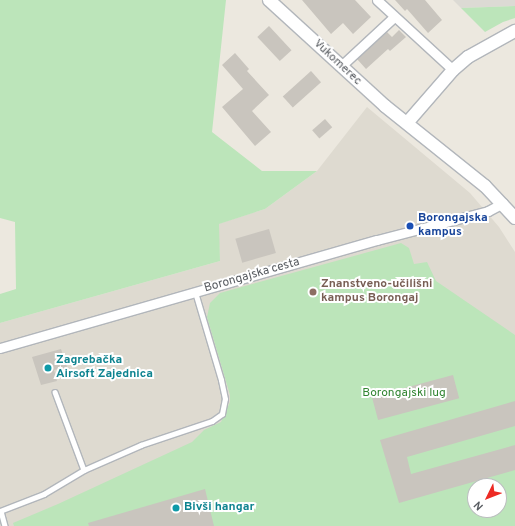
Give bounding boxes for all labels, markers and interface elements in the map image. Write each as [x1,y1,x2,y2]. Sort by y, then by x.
street label: Vukomerec [310,37,364,89]
place label: Borongajska kampus [418,212,488,240]
marker: Borongajska kampus [405,221,415,231]
street label: Borongajska cesta [203,255,301,297]
place label: Znanstveno-učilišni kampus Borongaj [321,278,432,306]
marker: Znanstveno-učilišni kampus Borongaj [308,287,318,297]
place label: Zagrebačka Airsoft Zajednica [56,354,153,382]
marker: Zagrebačka Airsoft Zajednica [43,363,53,373]
park label: Borongajski lug [362,387,446,401]
north arrow [467,478,507,518]
text: N [471,498,487,513]
place label: Bivši hangar [184,501,254,515]
marker: Bivši hangar [171,503,181,513]

